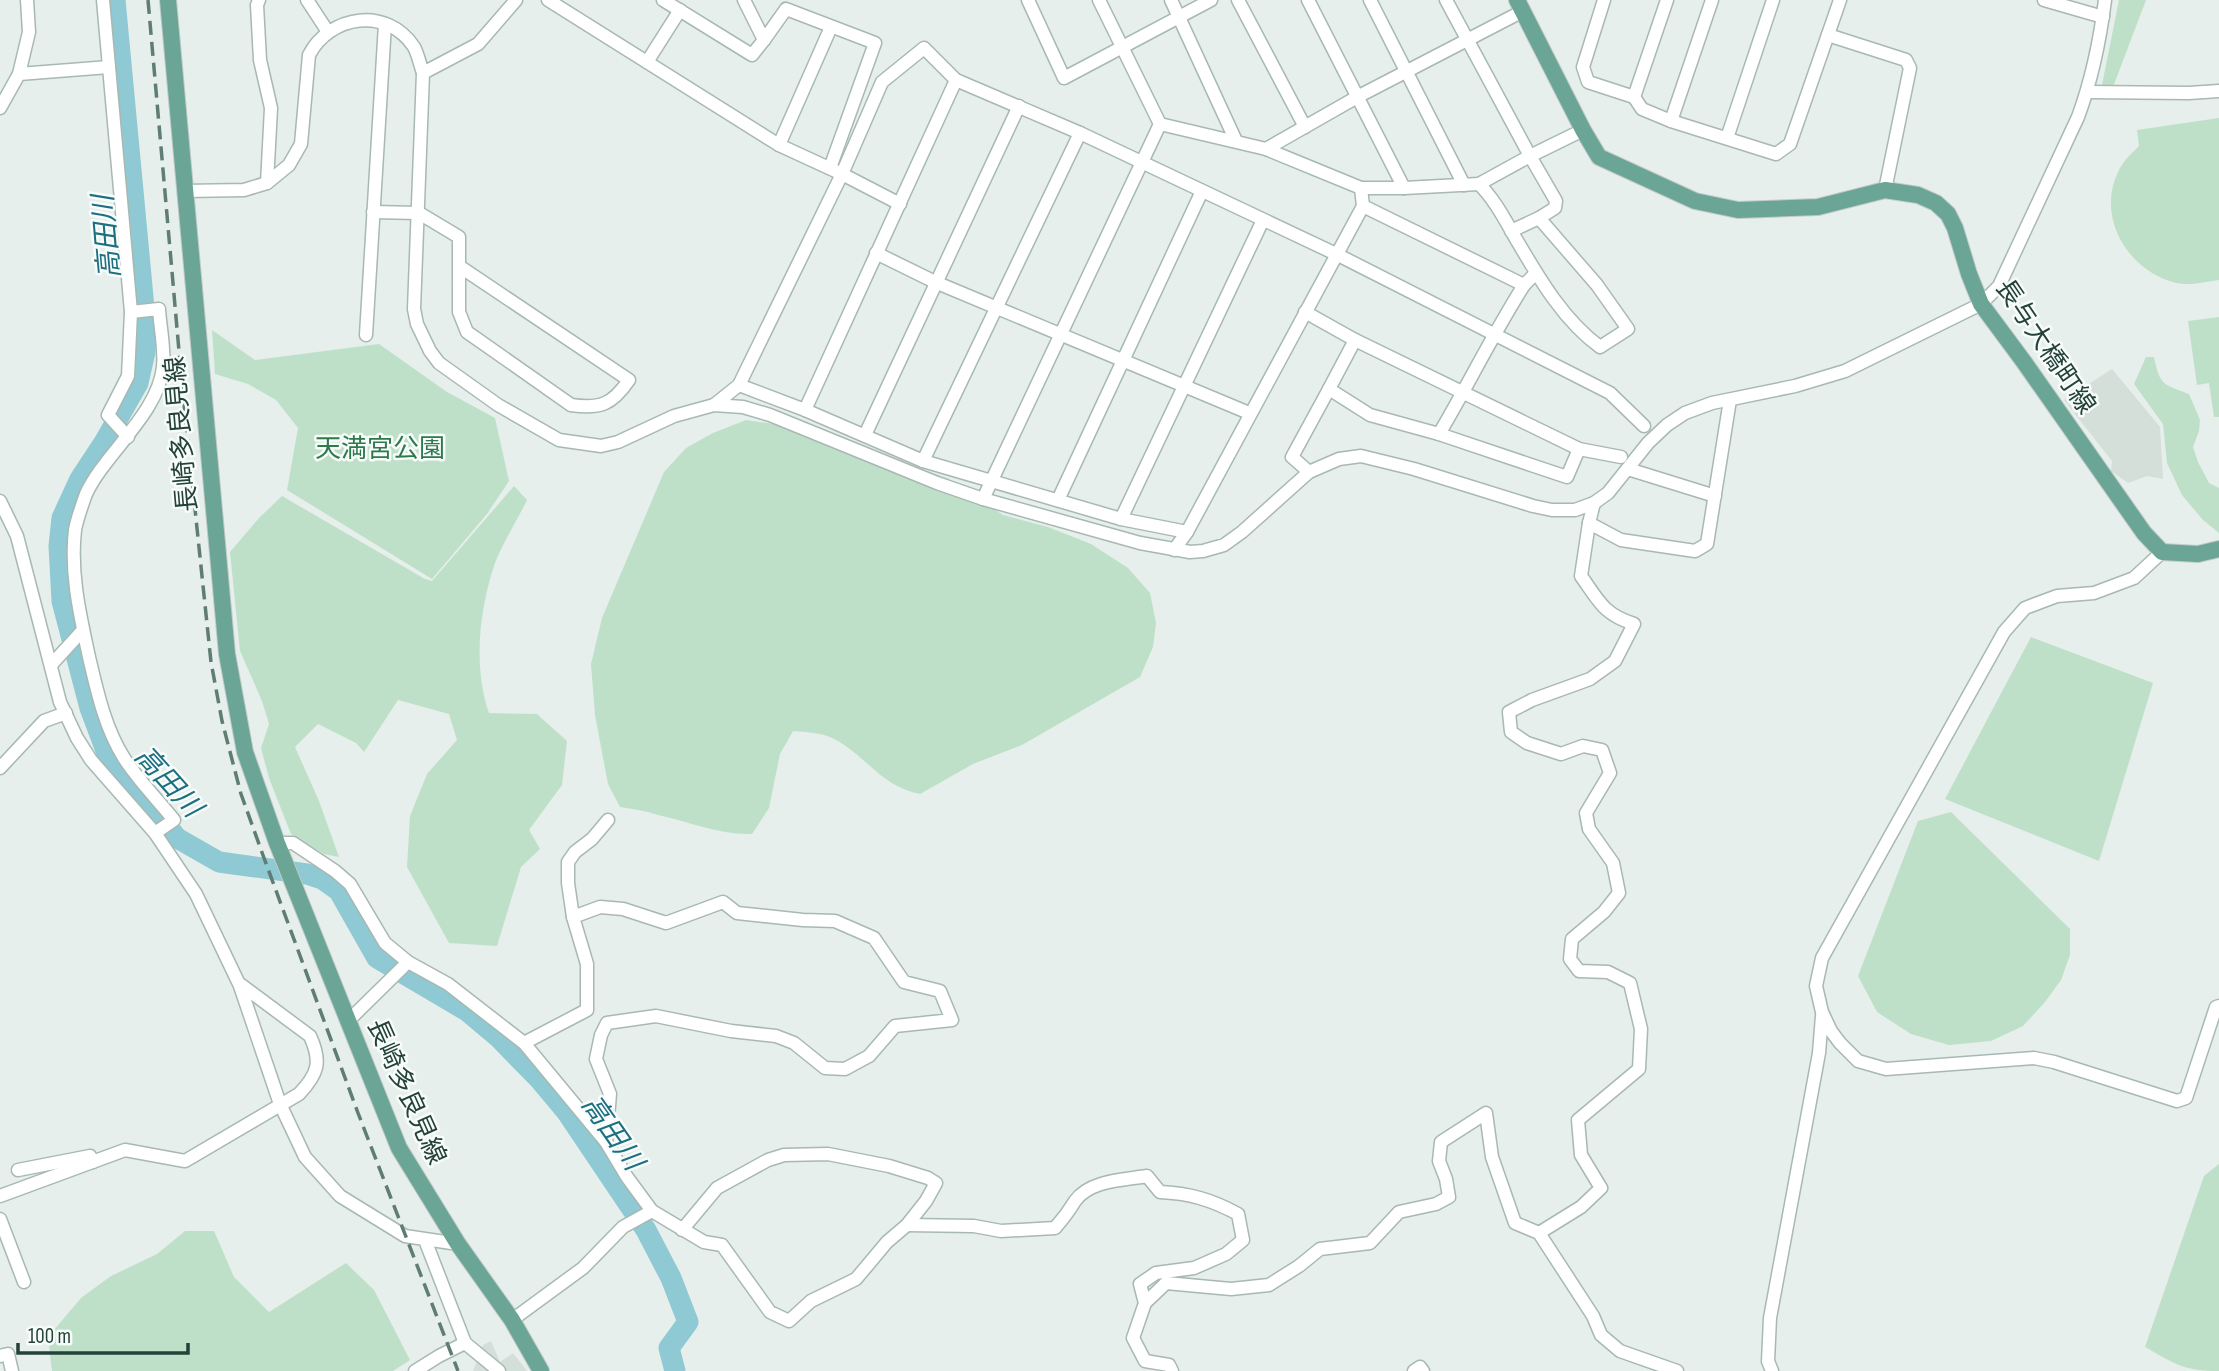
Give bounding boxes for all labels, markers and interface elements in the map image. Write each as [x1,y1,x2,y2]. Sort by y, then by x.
water label: 高田川 [87,191,127,280]
street label: 長与大橋町線 [1989,274,2101,420]
street label: 長崎多良見線 [160,355,204,513]
park label: 天満宮公園 [315,434,445,465]
water label: 高田川 [128,740,210,826]
street label: 長崎多良見線 [360,1014,452,1170]
water label: 高田川 [574,1089,651,1179]
scale bar [18,1312,187,1356]
text: 100 m [28,1324,71,1349]

